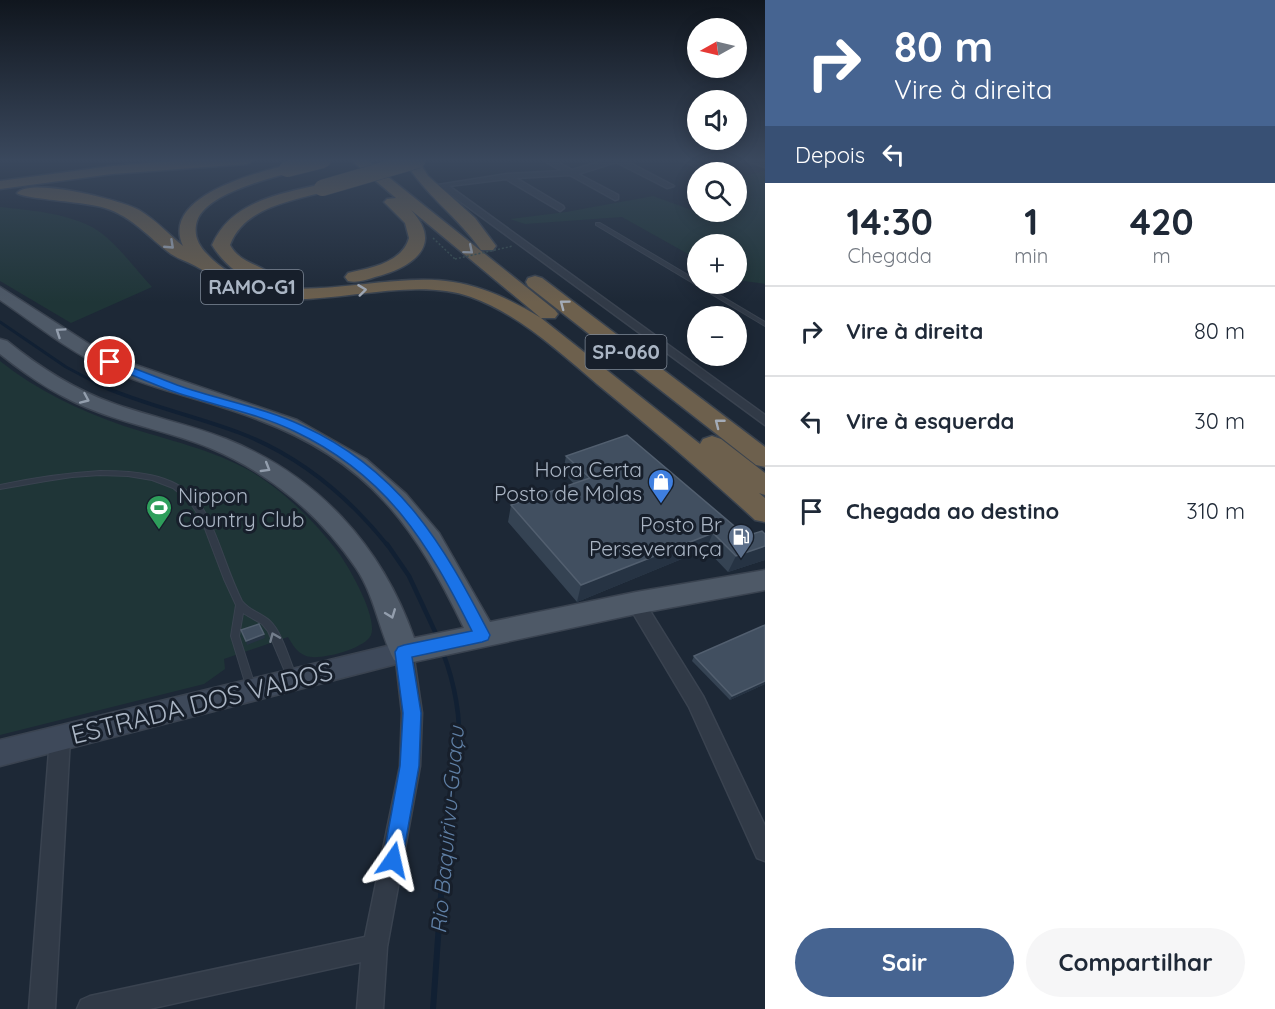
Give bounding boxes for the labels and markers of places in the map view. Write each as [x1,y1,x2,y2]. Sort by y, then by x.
pin [84,336,135,387]
place label: Hora Certa Posto de Molas [494,456,642,506]
shop icon: Hora Certa Posto de Molas [646,467,676,505]
place label: Nippon Country Club [178,482,304,532]
sports icon: Nippon Country Club [144,493,174,531]
place label: Posto Br Perseverança [589,511,722,561]
fuel station icon: Posto Br Perseverança [726,522,756,560]

